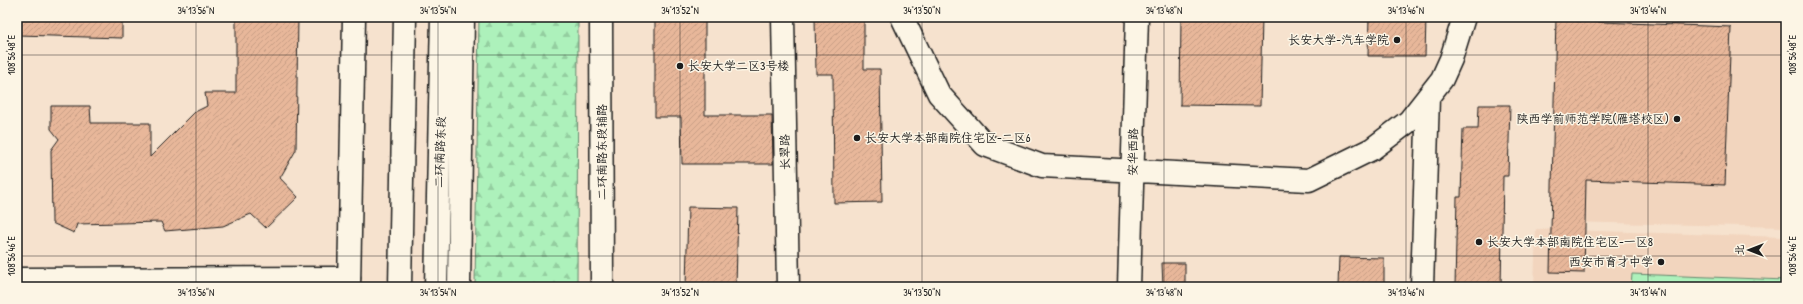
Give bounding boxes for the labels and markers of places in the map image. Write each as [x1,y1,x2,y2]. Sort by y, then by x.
place label: 长安大学-汽车学院 [1288,31,1389,48]
marker: 长安大学-汽车学院 [1392,35,1402,45]
place label: 长安大学二区3号楼 [688,57,789,74]
marker: 长安大学二区3号楼 [675,61,685,71]
place label: 陕西学前师范学院(雁塔校区) [1517,110,1669,127]
marker: 陕西学前师范学院(雁塔校区) [1672,114,1682,124]
place label: 长安大学本部南院住宅区-二区6 [865,129,1031,146]
marker: 长安大学本部南院住宅区-二区6 [852,133,862,143]
place label: 长安大学本部南院住宅区-一区8 [1487,233,1653,250]
marker: 长安大学本部南院住宅区-一区8 [1474,237,1484,247]
place label: 西安市育才中学 [1569,253,1653,270]
marker: 西安市育才中学 [1656,257,1666,267]

